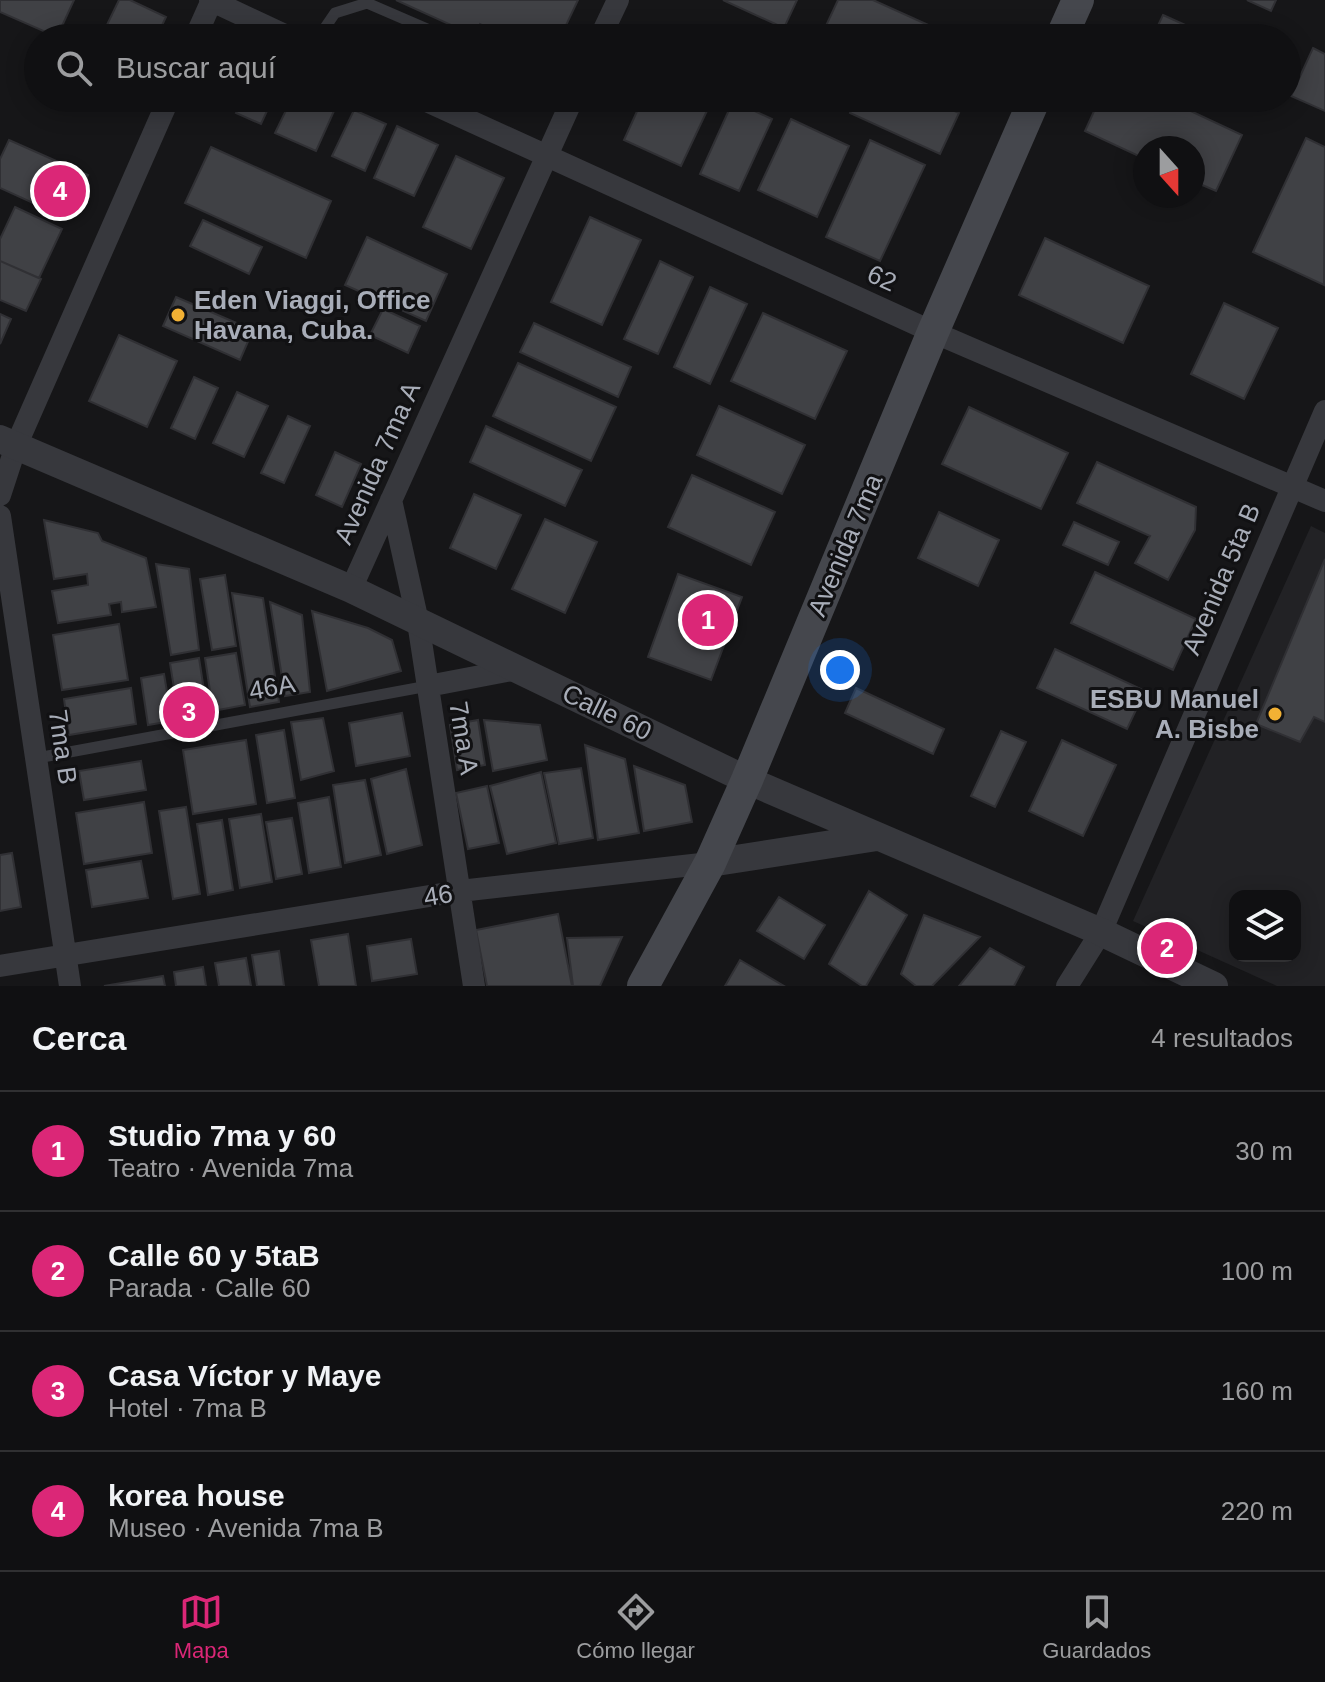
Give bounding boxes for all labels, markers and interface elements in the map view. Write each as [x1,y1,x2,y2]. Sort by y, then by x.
search box [24,24,1301,112]
icon: search [52,46,96,90]
text: Buscar aquí [116,51,276,84]
north arrow [1133,136,1205,208]
pin: 4 [34,161,86,221]
street label: 62 [863,258,901,298]
place label: Eden Viaggi, Office Havana, Cuba. [194,285,430,345]
marker: Eden Viaggi, Office Havana, Cuba. [169,306,187,324]
street label: Avenida 7ma A [328,377,426,549]
street label: Avenida 7ma [802,469,889,620]
street label: Avenida 5ta B [1176,499,1266,659]
pin: 1 [682,590,734,650]
your location [820,650,860,690]
street label: 46A [247,668,298,706]
street label: Calle 60 [558,678,656,746]
pin: 3 [163,682,215,742]
place label: ESBU Manuel A. Bisbe [1090,684,1259,744]
street label: 7ma A [443,699,485,777]
marker: ESBU Manuel A. Bisbe [1266,705,1284,723]
street label: 7ma B [43,708,83,786]
street label: 46 [421,878,455,912]
map controls [1229,890,1301,962]
button: layers [1229,890,1301,962]
pin: 2 [1141,918,1193,978]
text: Cerca [32,1019,127,1057]
text: 4 resultados [1151,1023,1293,1053]
text: Studio 7ma y 60 [108,1119,336,1152]
text: 1 [51,1136,65,1166]
text: 30 m [1235,1136,1293,1166]
text: Teatro · Avenida 7ma [108,1153,353,1183]
text: Calle 60 y 5taB [108,1239,320,1272]
text: 2 [51,1256,65,1286]
text: 100 m [1221,1256,1293,1286]
text: Parada · Calle 60 [108,1273,310,1303]
text: Casa Víctor y Maye [108,1359,381,1392]
text: 3 [51,1376,65,1406]
text: 160 m [1221,1376,1293,1406]
text: Hotel · 7ma B [108,1393,267,1423]
text: korea house [108,1479,285,1512]
text: 4 [51,1496,65,1526]
text: 220 m [1221,1496,1293,1526]
text: Museo · Avenida 7ma B [108,1513,384,1543]
tab: Mapa [174,1590,229,1664]
tab: Cómo llegar [576,1590,695,1664]
tab: Guardados [1042,1590,1151,1664]

